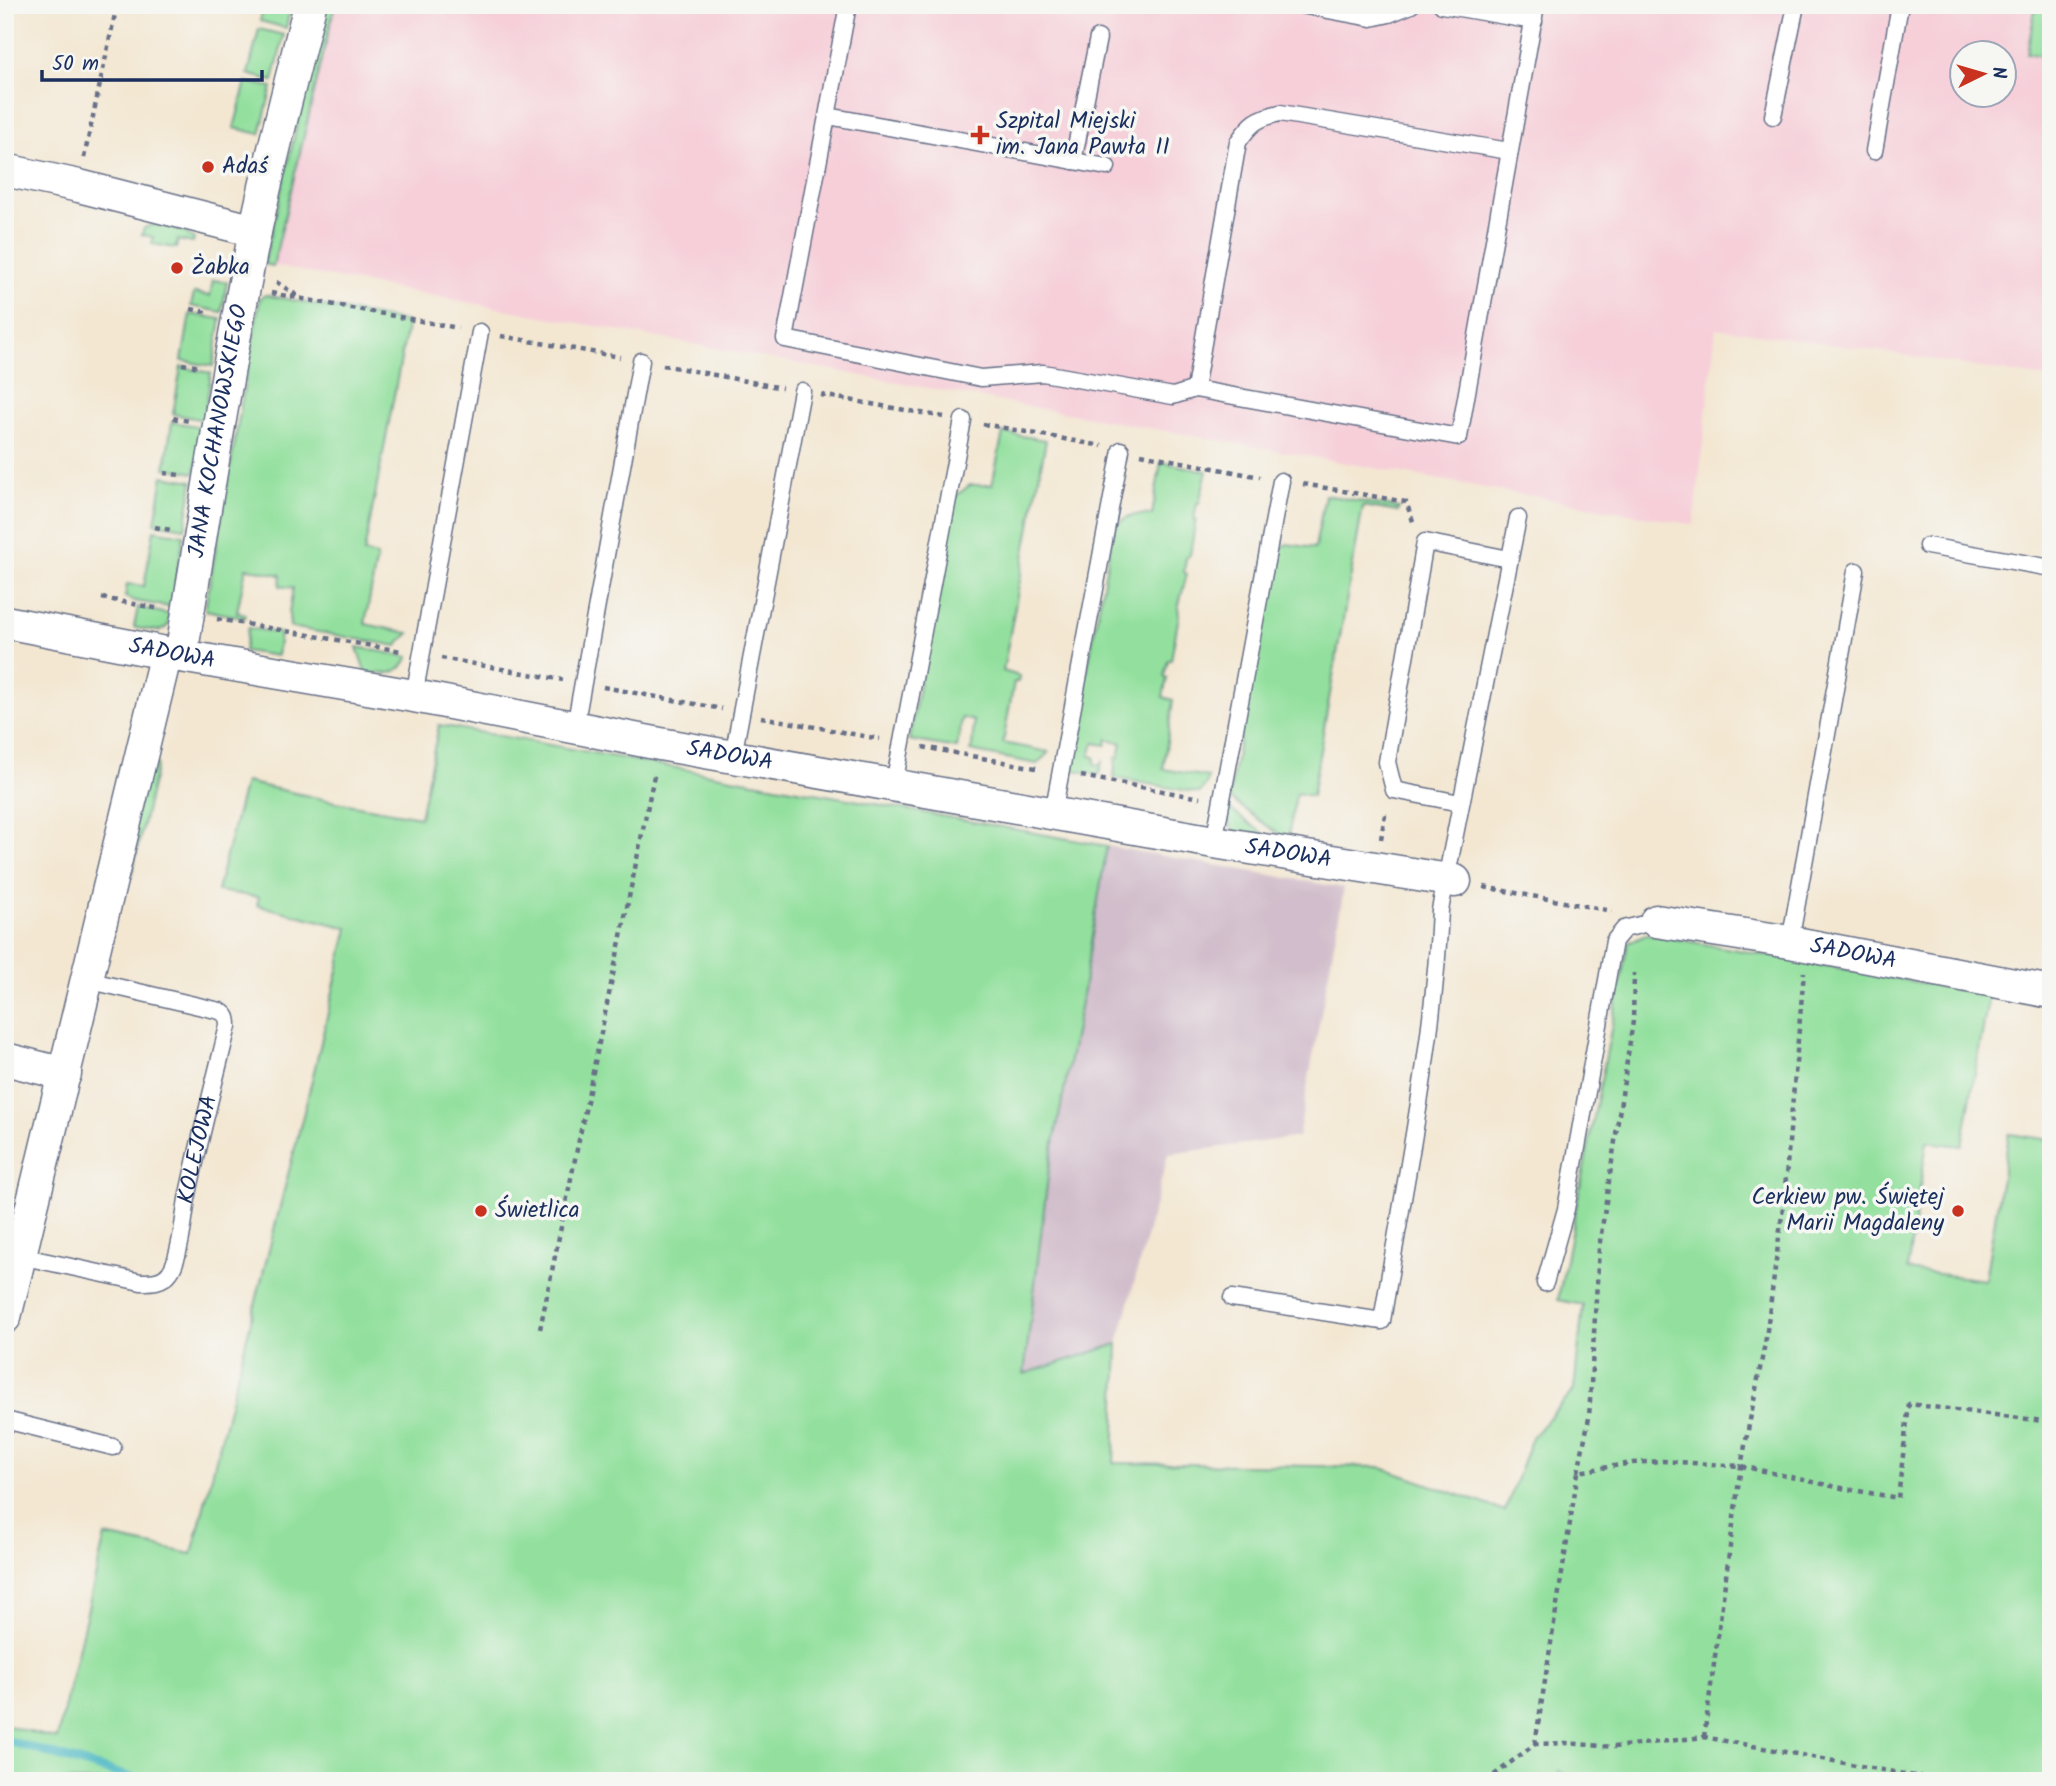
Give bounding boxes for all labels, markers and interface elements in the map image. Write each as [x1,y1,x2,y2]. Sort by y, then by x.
scale bar [42,38,262,82]
north arrow [1948,38,2018,108]
text: 50 m [52,48,99,81]
text: N [1982,65,2013,80]
place label: Szpital Miejski im. Jana Pawła II [996,104,1170,166]
marker: Szpital Miejski im. Jana Pawła II [970,125,990,145]
place label: Adaś [222,149,269,185]
marker: Adaś [200,159,216,175]
place label: Żabka [191,250,250,286]
marker: Żabka [169,260,185,276]
street label: JANA KOCHANOWSKIEGO [179,301,258,561]
street label: SADOWA [126,628,218,680]
street label: SADOWA [684,731,776,782]
street label: SADOWA [1242,829,1334,879]
street label: SADOWA [1807,928,1899,980]
street label: KOLEJOWA [168,1091,228,1207]
place label: Cerkiew pw. Świętej Marii Magdaleny [1752,1180,1945,1242]
place label: Świetlica [495,1193,579,1229]
marker: Świetlica [473,1203,489,1219]
marker: Cerkiew pw. Świętej Marii Magdaleny [1950,1203,1966,1219]

